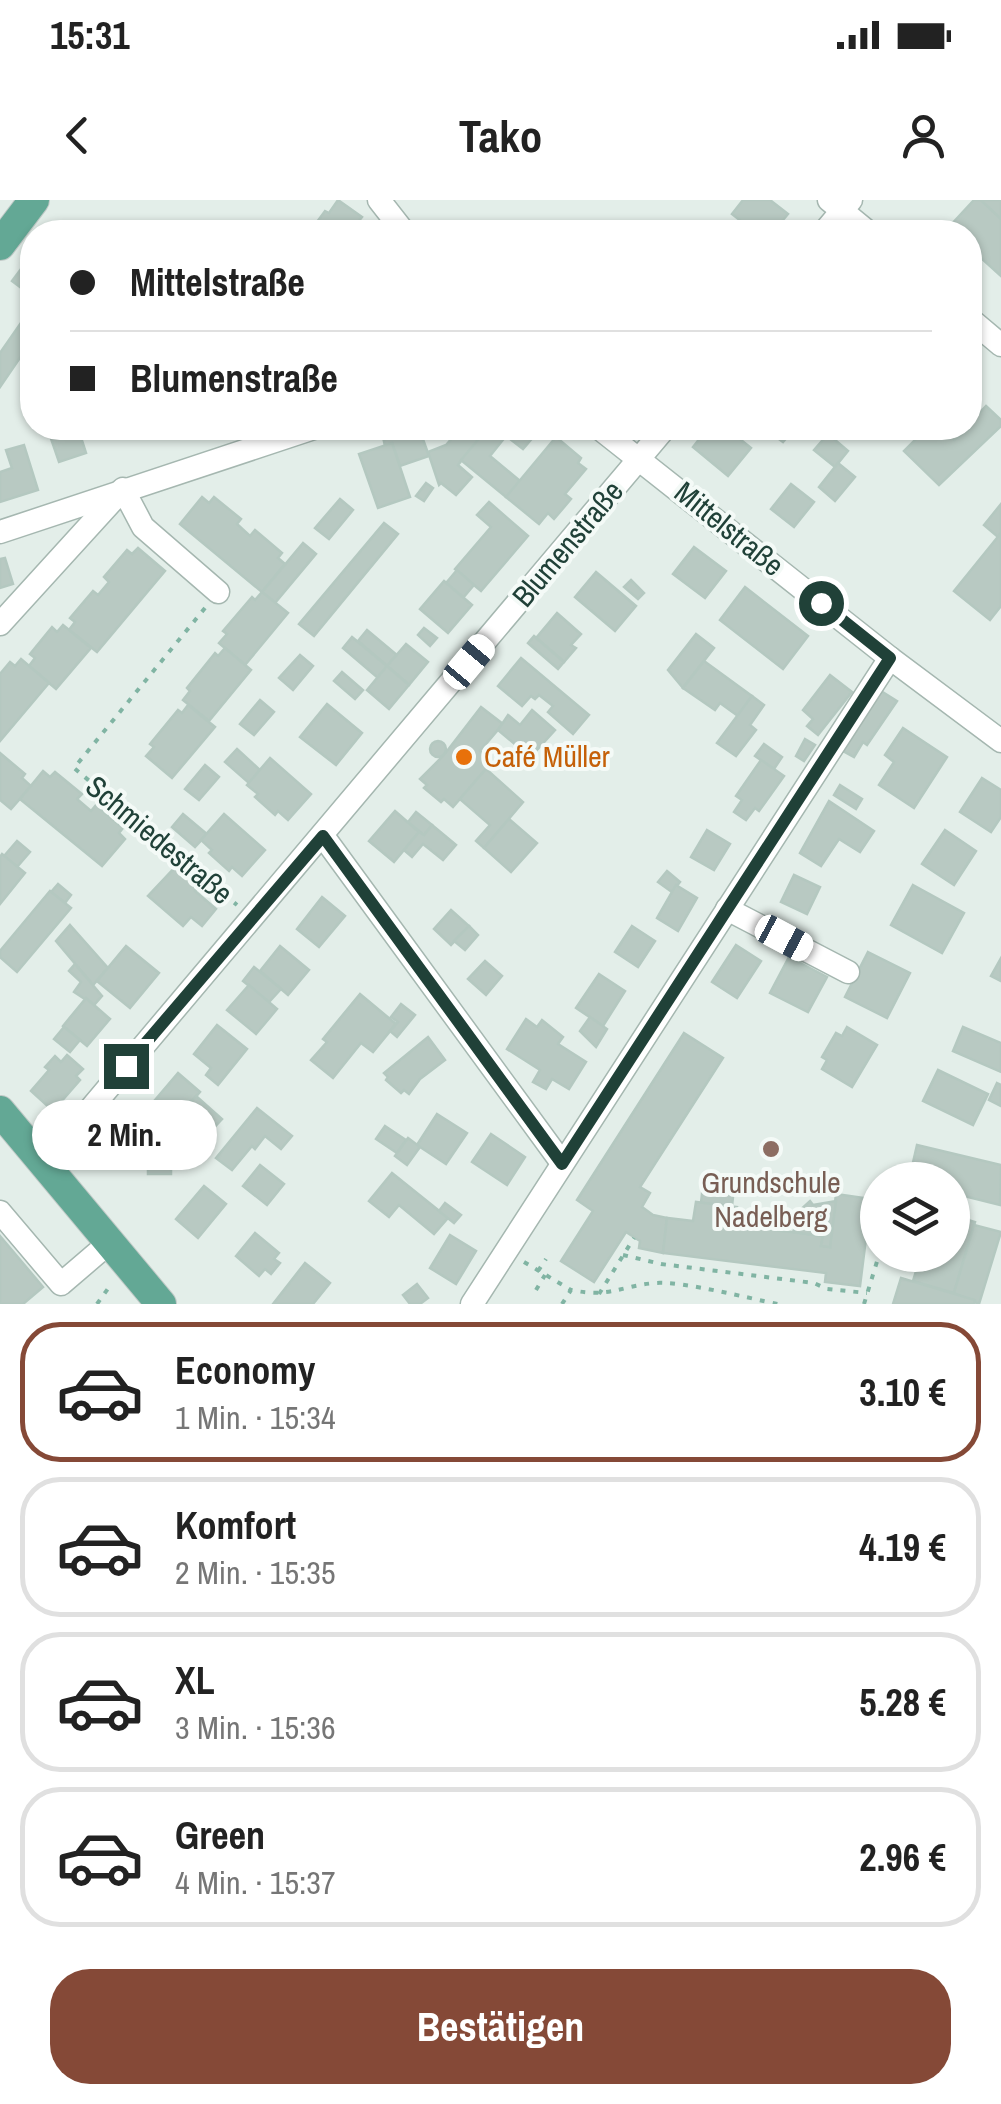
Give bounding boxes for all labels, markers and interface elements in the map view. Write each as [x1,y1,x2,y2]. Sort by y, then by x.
text: 15:31 [50,10,130,61]
text: Tako [459,105,542,166]
icon: back [50,108,105,163]
icon: person [896,108,951,163]
text: Mittelstraße [130,257,305,308]
text: Blumenstraße [130,353,338,404]
street label: Blumenstraße [503,472,632,615]
street label: Mittelstraße [667,472,793,585]
route start [799,581,844,626]
car [438,629,500,695]
place label: Café Müller [484,736,611,776]
marker: Café Müller [453,746,475,768]
street label: Schmiedestraße [78,766,242,913]
car [750,911,818,965]
route end [104,1044,149,1089]
callout: 2 Min. [34,1101,218,1171]
text: 2 Min. [87,1113,162,1156]
marker: Grundschule Nadelberg [760,1138,782,1160]
place label: Grundschule Nadelberg [701,1162,841,1236]
map controls [860,1162,970,1272]
button: layers [860,1162,970,1272]
text: Economy [175,1345,315,1396]
icon: car [55,1347,145,1437]
text: 3.10 € [859,1367,946,1418]
text: 1 Min. · 15:34 [175,1396,335,1439]
text: Komfort [175,1500,296,1551]
icon: car [55,1502,145,1592]
text: 4.19 € [859,1522,946,1573]
text: 2 Min. · 15:35 [175,1551,335,1594]
text: XL [175,1655,215,1706]
icon: car [55,1657,145,1747]
text: 5.28 € [859,1677,946,1728]
text: 3 Min. · 15:36 [175,1706,335,1749]
text: Green [175,1810,265,1861]
icon: car [55,1812,145,1902]
text: 2.96 € [859,1832,946,1883]
text: 4 Min. · 15:37 [175,1861,335,1904]
button: Bestätigen [50,1969,951,2084]

